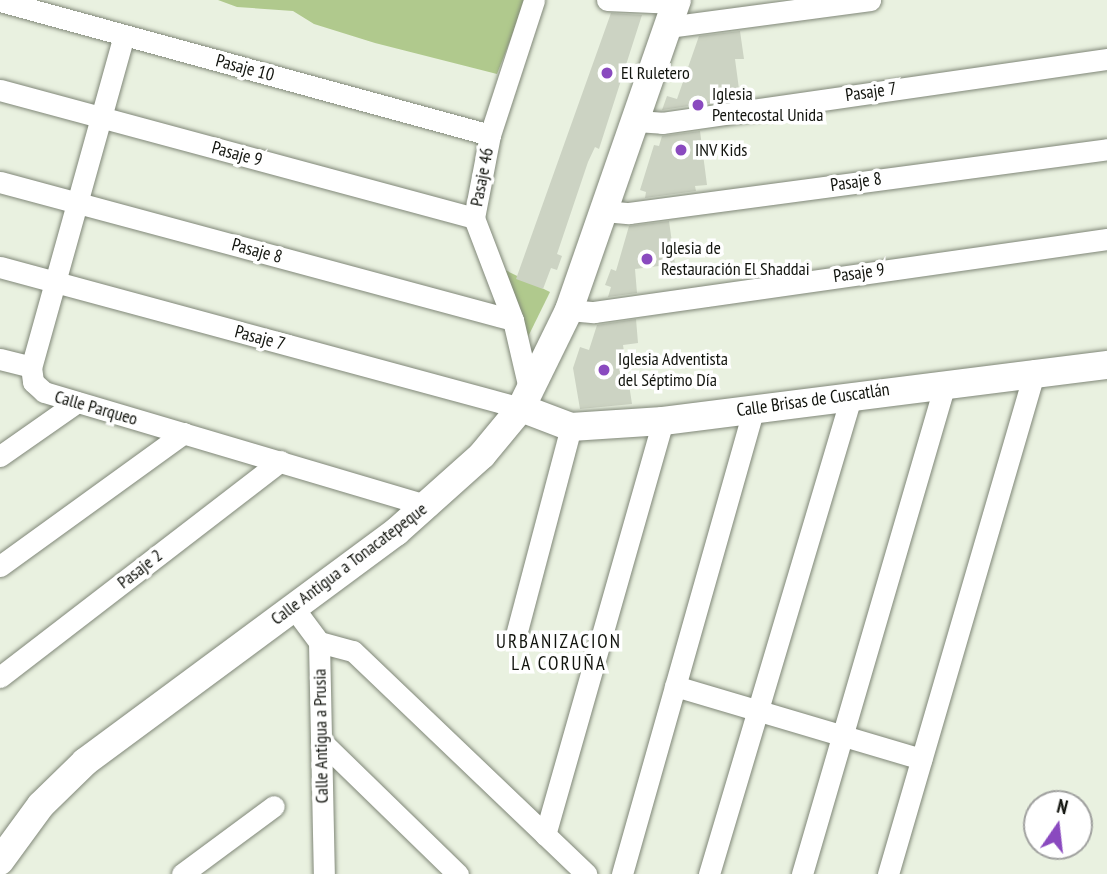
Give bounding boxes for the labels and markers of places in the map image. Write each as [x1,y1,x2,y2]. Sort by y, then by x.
place label: El Ruletero [621,62,690,84]
marker: El Ruletero [599,65,615,81]
place label: Iglesia Pentecostal Unida [712,84,823,126]
marker: Iglesia Pentecostal Unida [690,97,706,113]
place label: INV Kids [695,139,748,161]
marker: INV Kids [673,142,689,158]
place label: Iglesia de Restauración El Shaddai [661,238,810,280]
marker: Iglesia de Restauración El Shaddai [639,251,655,267]
place label: Iglesia Adventista del Séptimo Día [618,349,728,392]
marker: Iglesia Adventista del Séptimo Día [596,362,612,378]

